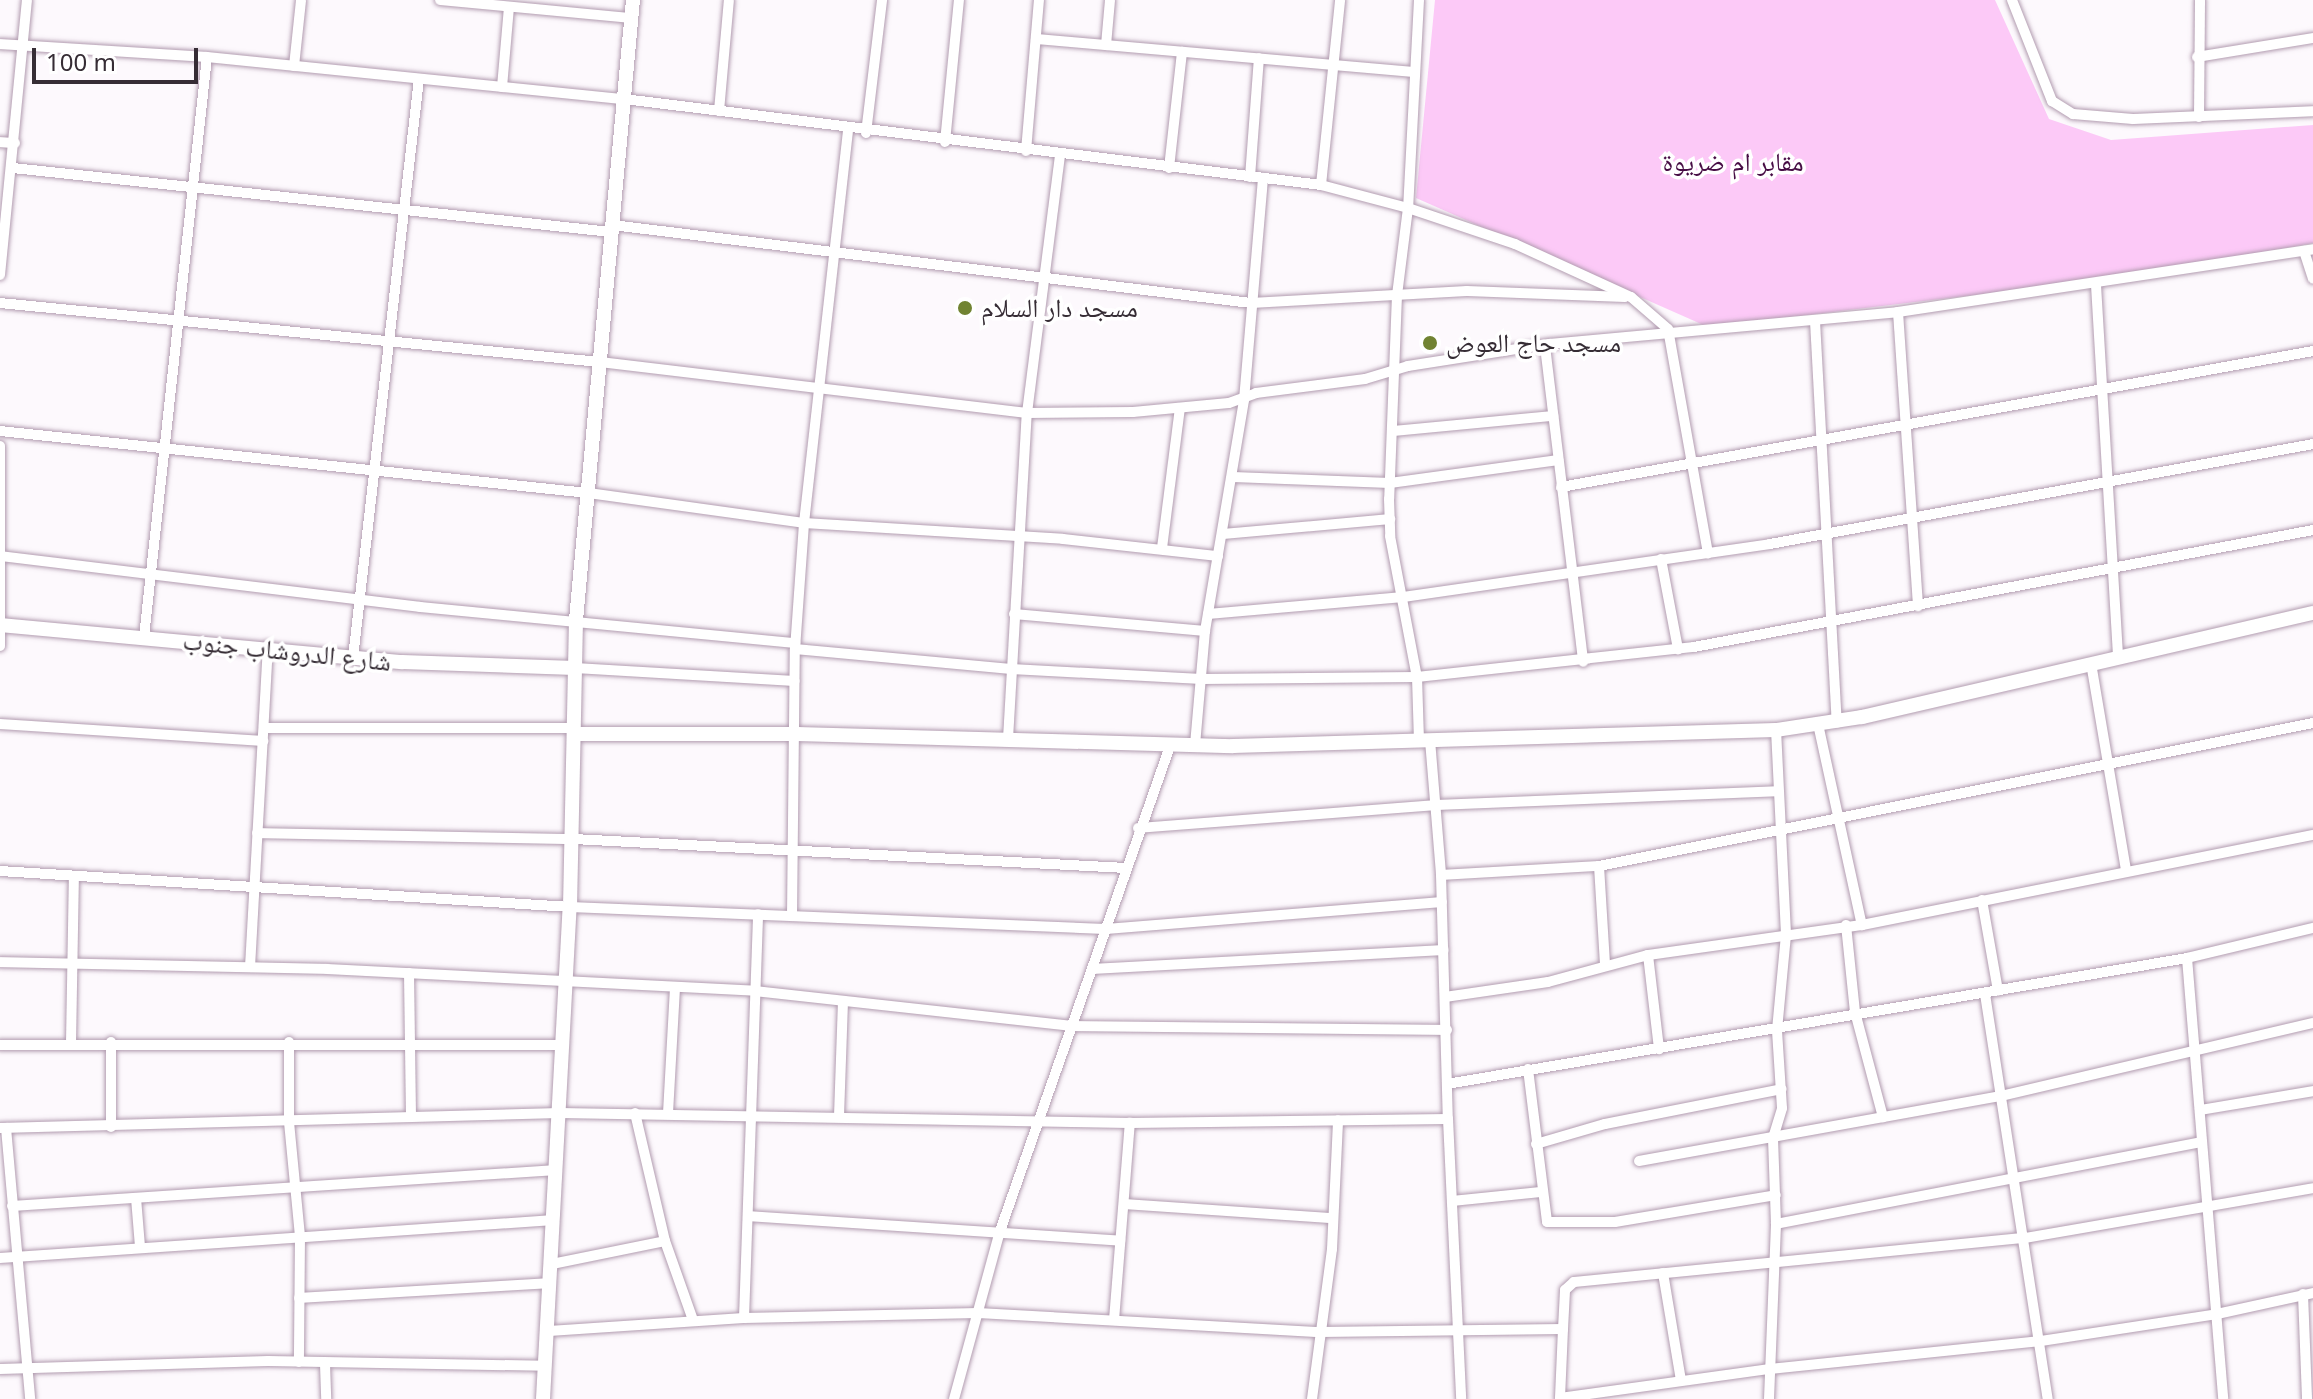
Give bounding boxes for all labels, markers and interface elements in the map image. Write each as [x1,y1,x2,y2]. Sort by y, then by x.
scale bar [36,32,202,82]
text: 100 m [46,45,116,78]
park label: مقابر ام ضريوة [1662,146,1804,178]
place label: مسجد دار السلام [981,292,1138,324]
marker: مسجد دار السلام [956,299,974,317]
place label: مسجد حاج العوض [1446,327,1621,359]
marker: مسجد حاج العوض [1421,334,1439,352]
street label: شارع الدروشاب جنوب [181,625,393,677]

